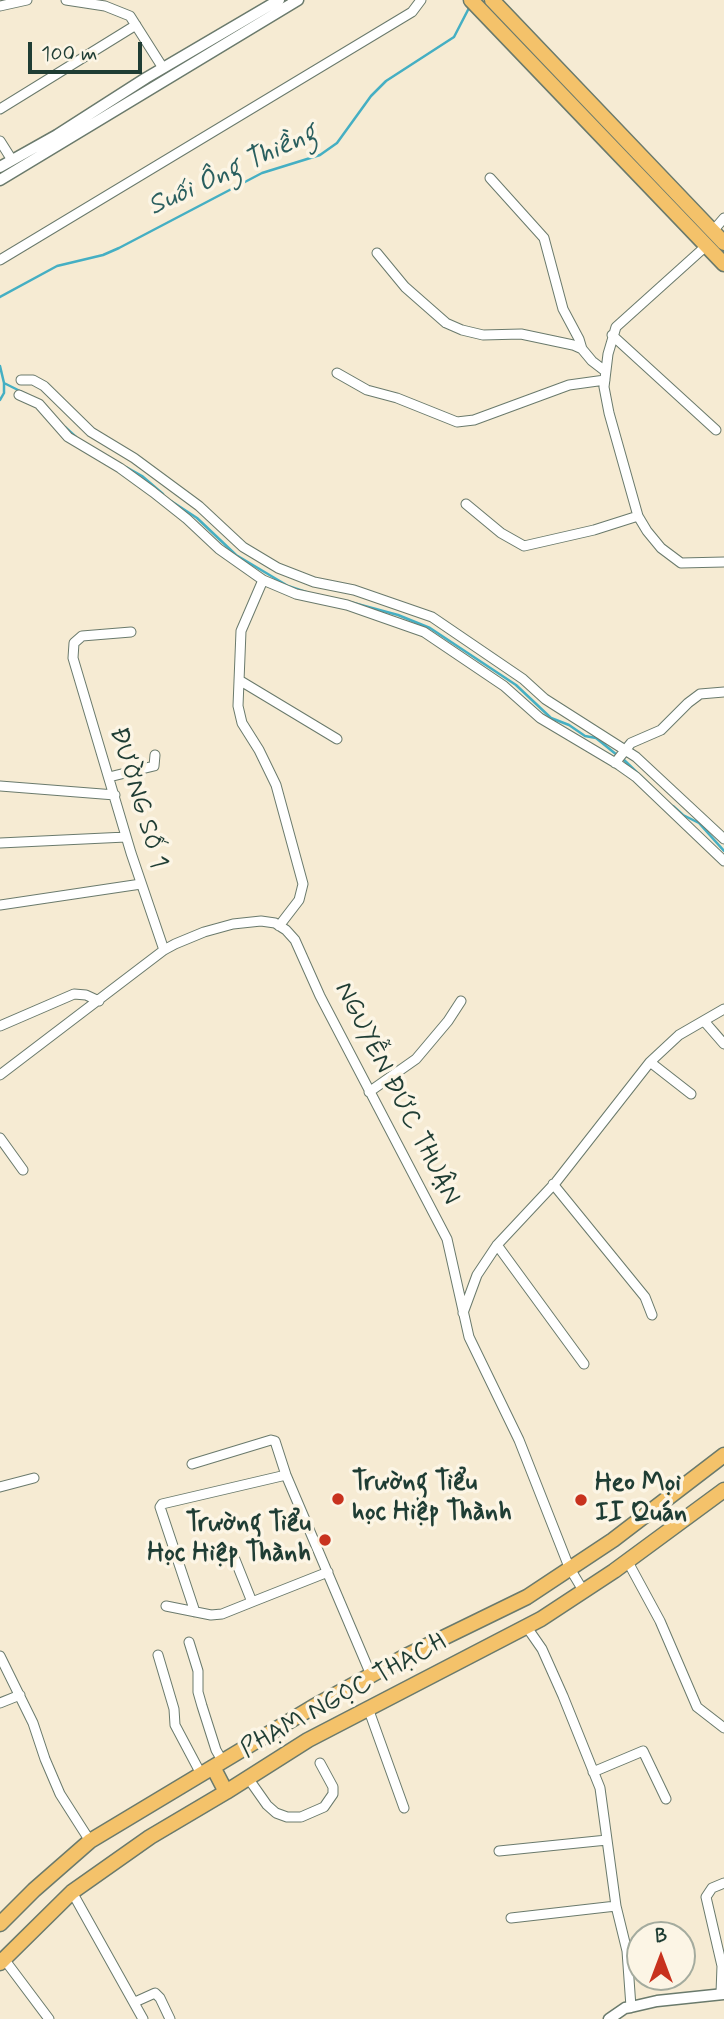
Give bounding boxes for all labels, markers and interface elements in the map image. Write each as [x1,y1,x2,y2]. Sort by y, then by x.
scale bar [32,28,145,72]
text: 100 m [41,40,97,68]
water label: Suối Ông Thiềng [143,117,323,225]
street label: ĐƯỜNG SỐ 1 [101,724,173,872]
street label: NGUYỄN ĐỨC THUẬN [326,977,466,1211]
place label: Trường Tiểu học Hiệp Thành [352,1468,512,1530]
place label: Heo Mọi II Quán [595,1469,687,1530]
marker: Trường Tiểu học Hiệp Thành [330,1491,346,1507]
marker: Heo Mọi II Quán [573,1492,589,1508]
place label: Trường Tiểu Học Hiệp Thành [147,1509,311,1570]
marker: Trường Tiểu Học Hiệp Thành [317,1532,333,1548]
street label: PHẠM NGỌC THẠCH [236,1628,452,1766]
north arrow [626,1921,696,1991]
text: B [655,1924,667,1949]

